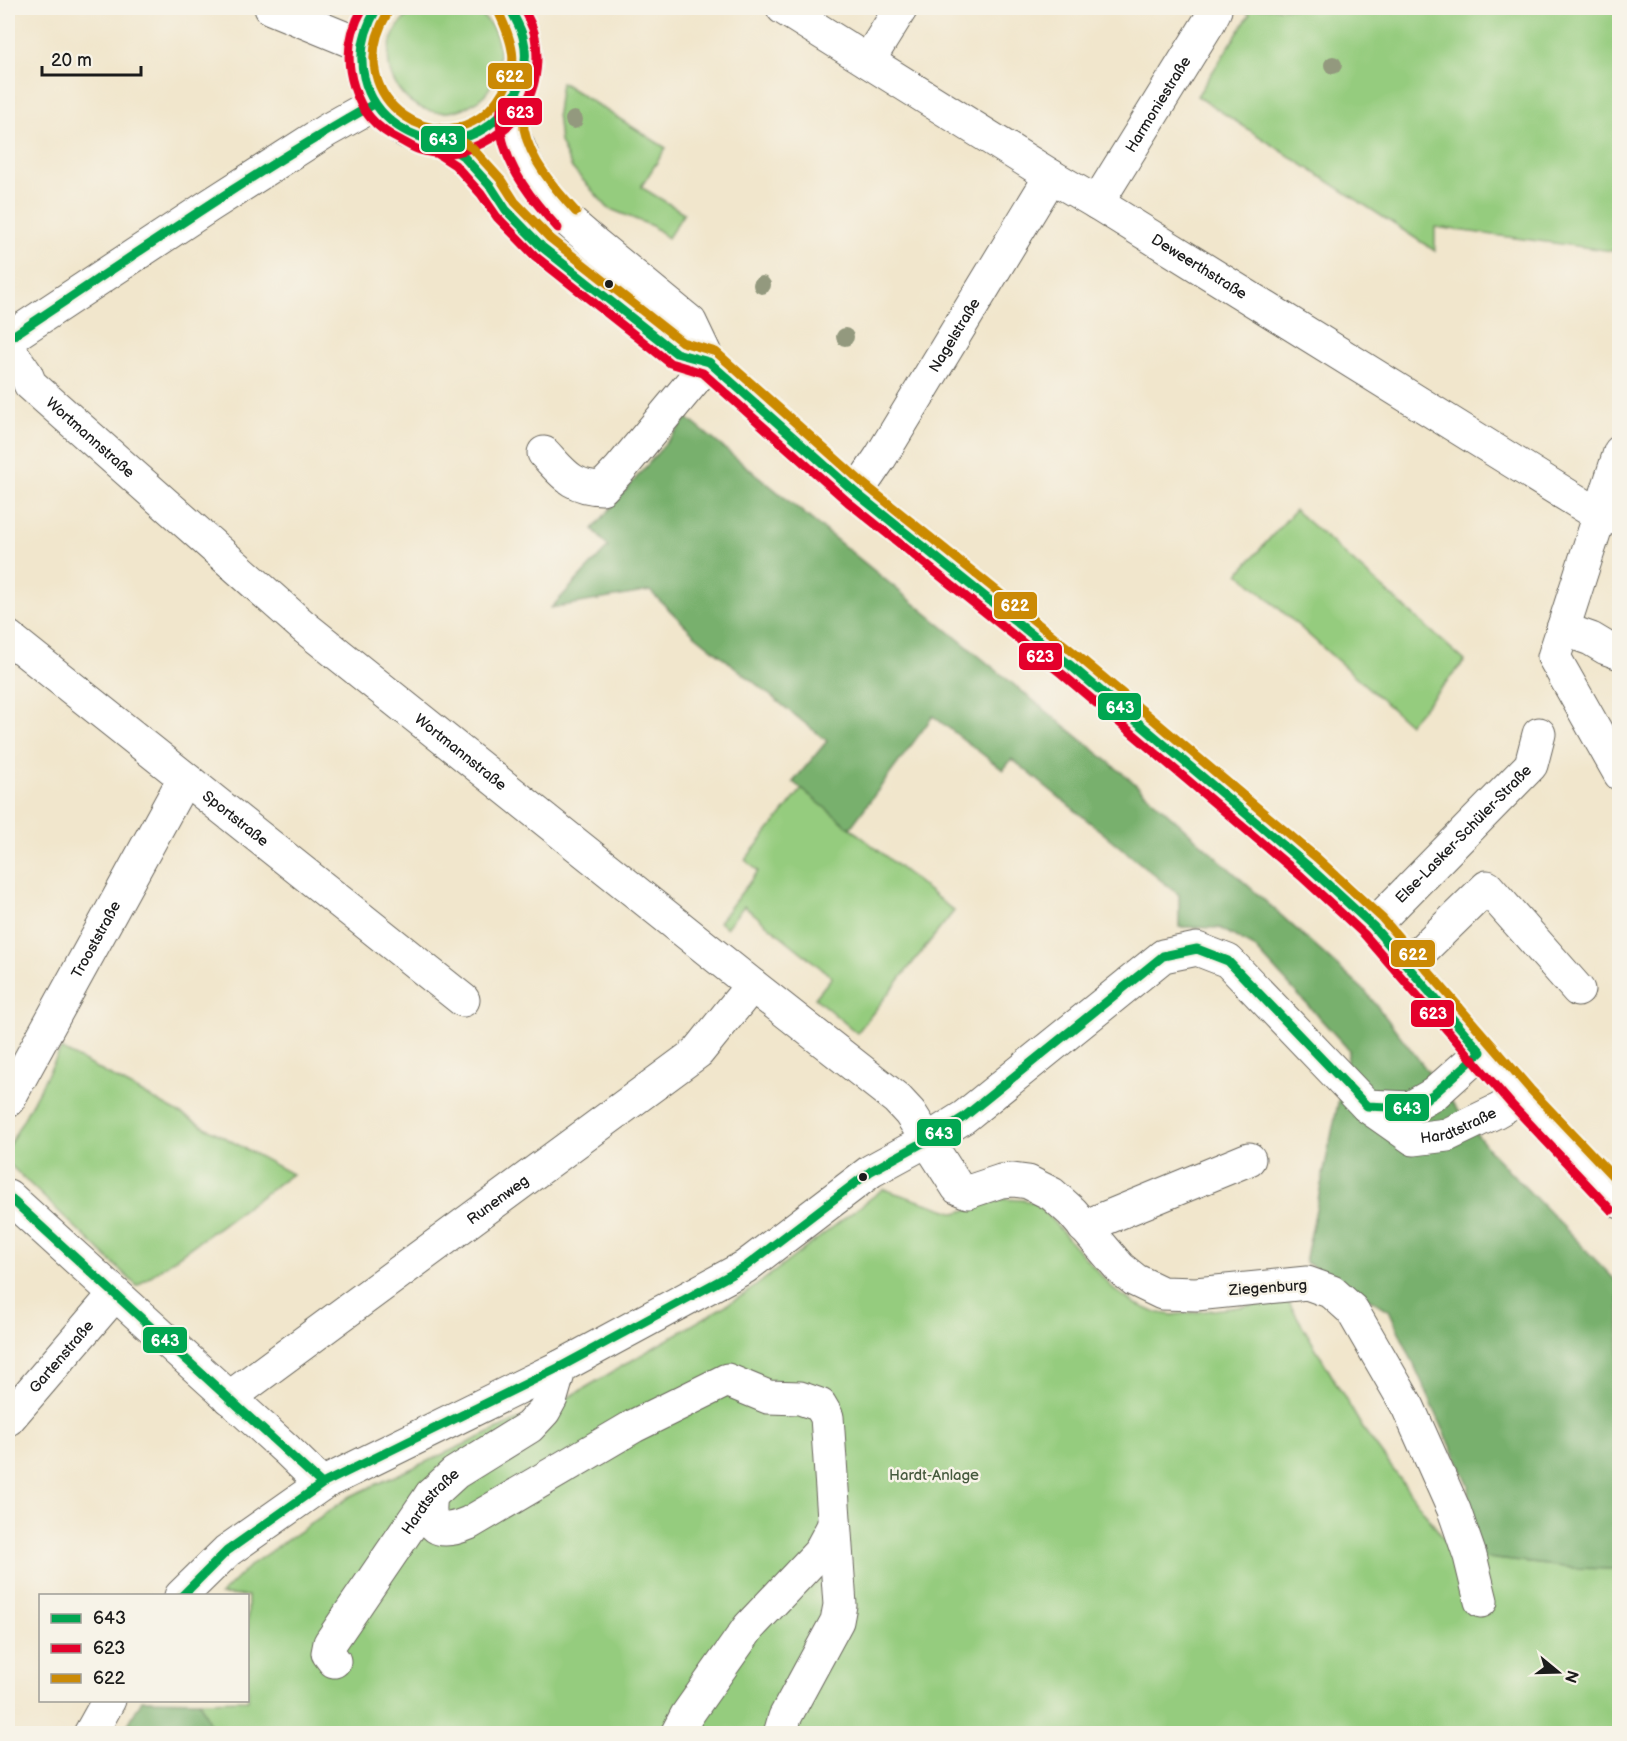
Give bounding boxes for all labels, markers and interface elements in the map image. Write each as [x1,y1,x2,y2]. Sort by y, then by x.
scale bar [42,39,141,77]
text: 20 m [51,50,92,71]
street label: Harmoniestraße [1121,53,1195,156]
line badge: 622 [487,62,533,90]
text: 622 [496,68,525,87]
line badge: 623 [497,97,543,126]
text: 623 [506,104,534,123]
line badge: 643 [420,125,466,153]
text: 643 [429,131,457,150]
street label: Deweerthstraße [1148,230,1251,303]
unlabelled marker [603,278,615,290]
street label: Nagelstraße [925,294,984,376]
street label: Wortmannstraße [42,393,139,482]
line badge: 622 [993,591,1038,620]
text: 622 [1001,597,1030,616]
line badge: 623 [1018,642,1063,671]
text: 623 [1026,648,1054,667]
line badge: 643 [1097,692,1142,721]
text: 643 [1106,699,1134,718]
street label: Wortmannstraße [411,710,510,795]
street label: Else-Lasker-Schüler-Straße [1391,761,1536,907]
street label: Sportstraße [199,786,272,851]
street label: Trooststraße [67,897,125,982]
line badge: 622 [1390,939,1436,968]
text: 622 [1399,946,1428,965]
line badge: 623 [1410,999,1455,1028]
text: 623 [1419,1005,1447,1024]
line badge: 643 [1384,1093,1430,1122]
text: 643 [1393,1100,1421,1119]
street label: Hardtstraße [1419,1103,1500,1148]
line badge: 643 [916,1118,962,1147]
text: 643 [925,1125,953,1144]
street label: Runenweg [463,1171,532,1229]
unlabelled marker [857,1171,869,1183]
street label: Ziegenburg [1227,1276,1308,1300]
street label: Gartenstraße [25,1316,98,1397]
line badge: 643 [142,1326,188,1354]
text: 643 [151,1332,179,1351]
street label: Hardtstraße [397,1464,463,1538]
park label: Hardt-Anlage [889,1466,979,1485]
legend [39,1594,249,1702]
text: 643 [93,1608,126,1629]
text: 623 [93,1638,125,1659]
north arrow [1528,1642,1588,1702]
text: 622 [93,1668,126,1689]
text: N [1560,1668,1582,1685]

